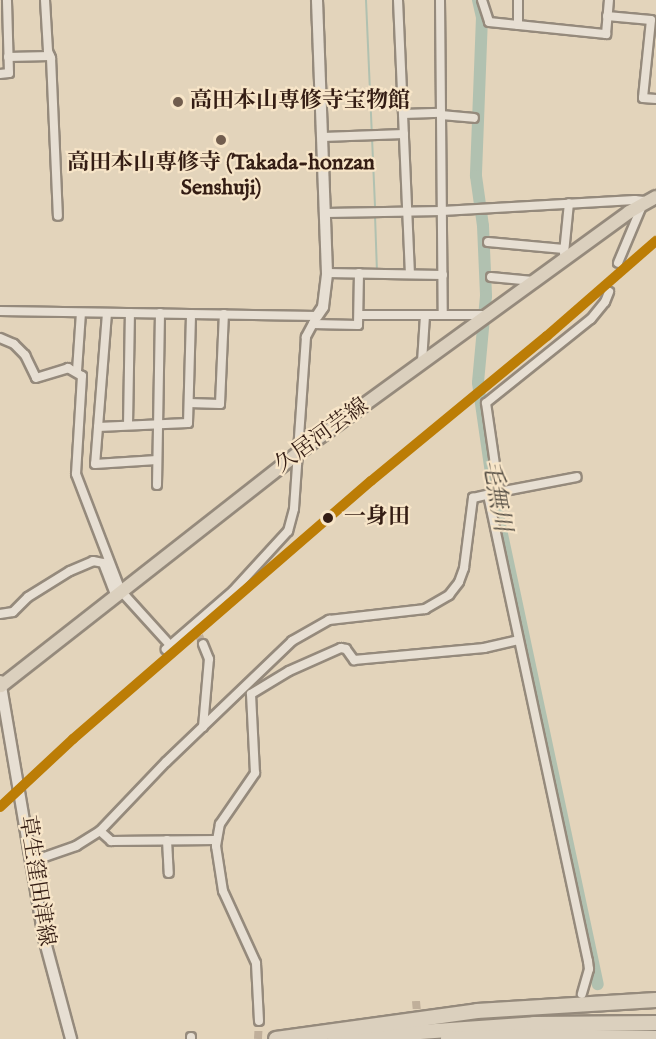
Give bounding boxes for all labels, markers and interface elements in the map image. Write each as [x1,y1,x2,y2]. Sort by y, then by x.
place label: 高田本山専修寺宝物館 [190,89,410,115]
marker: 高田本山専修寺宝物館 [171,95,185,109]
marker: 高田本山専修寺 (Takada-honzan Senshuji) [214,133,228,147]
place label: 高田本山専修寺 (Takada-honzan Senshuji) [67,150,375,202]
street label: 久居河芸線 [270,393,374,479]
water label: 毛無川 [476,458,516,534]
place label: 一身田 [344,505,410,531]
marker: 一身田 [317,507,339,529]
street label: 草生窪田津線 [13,814,59,948]

